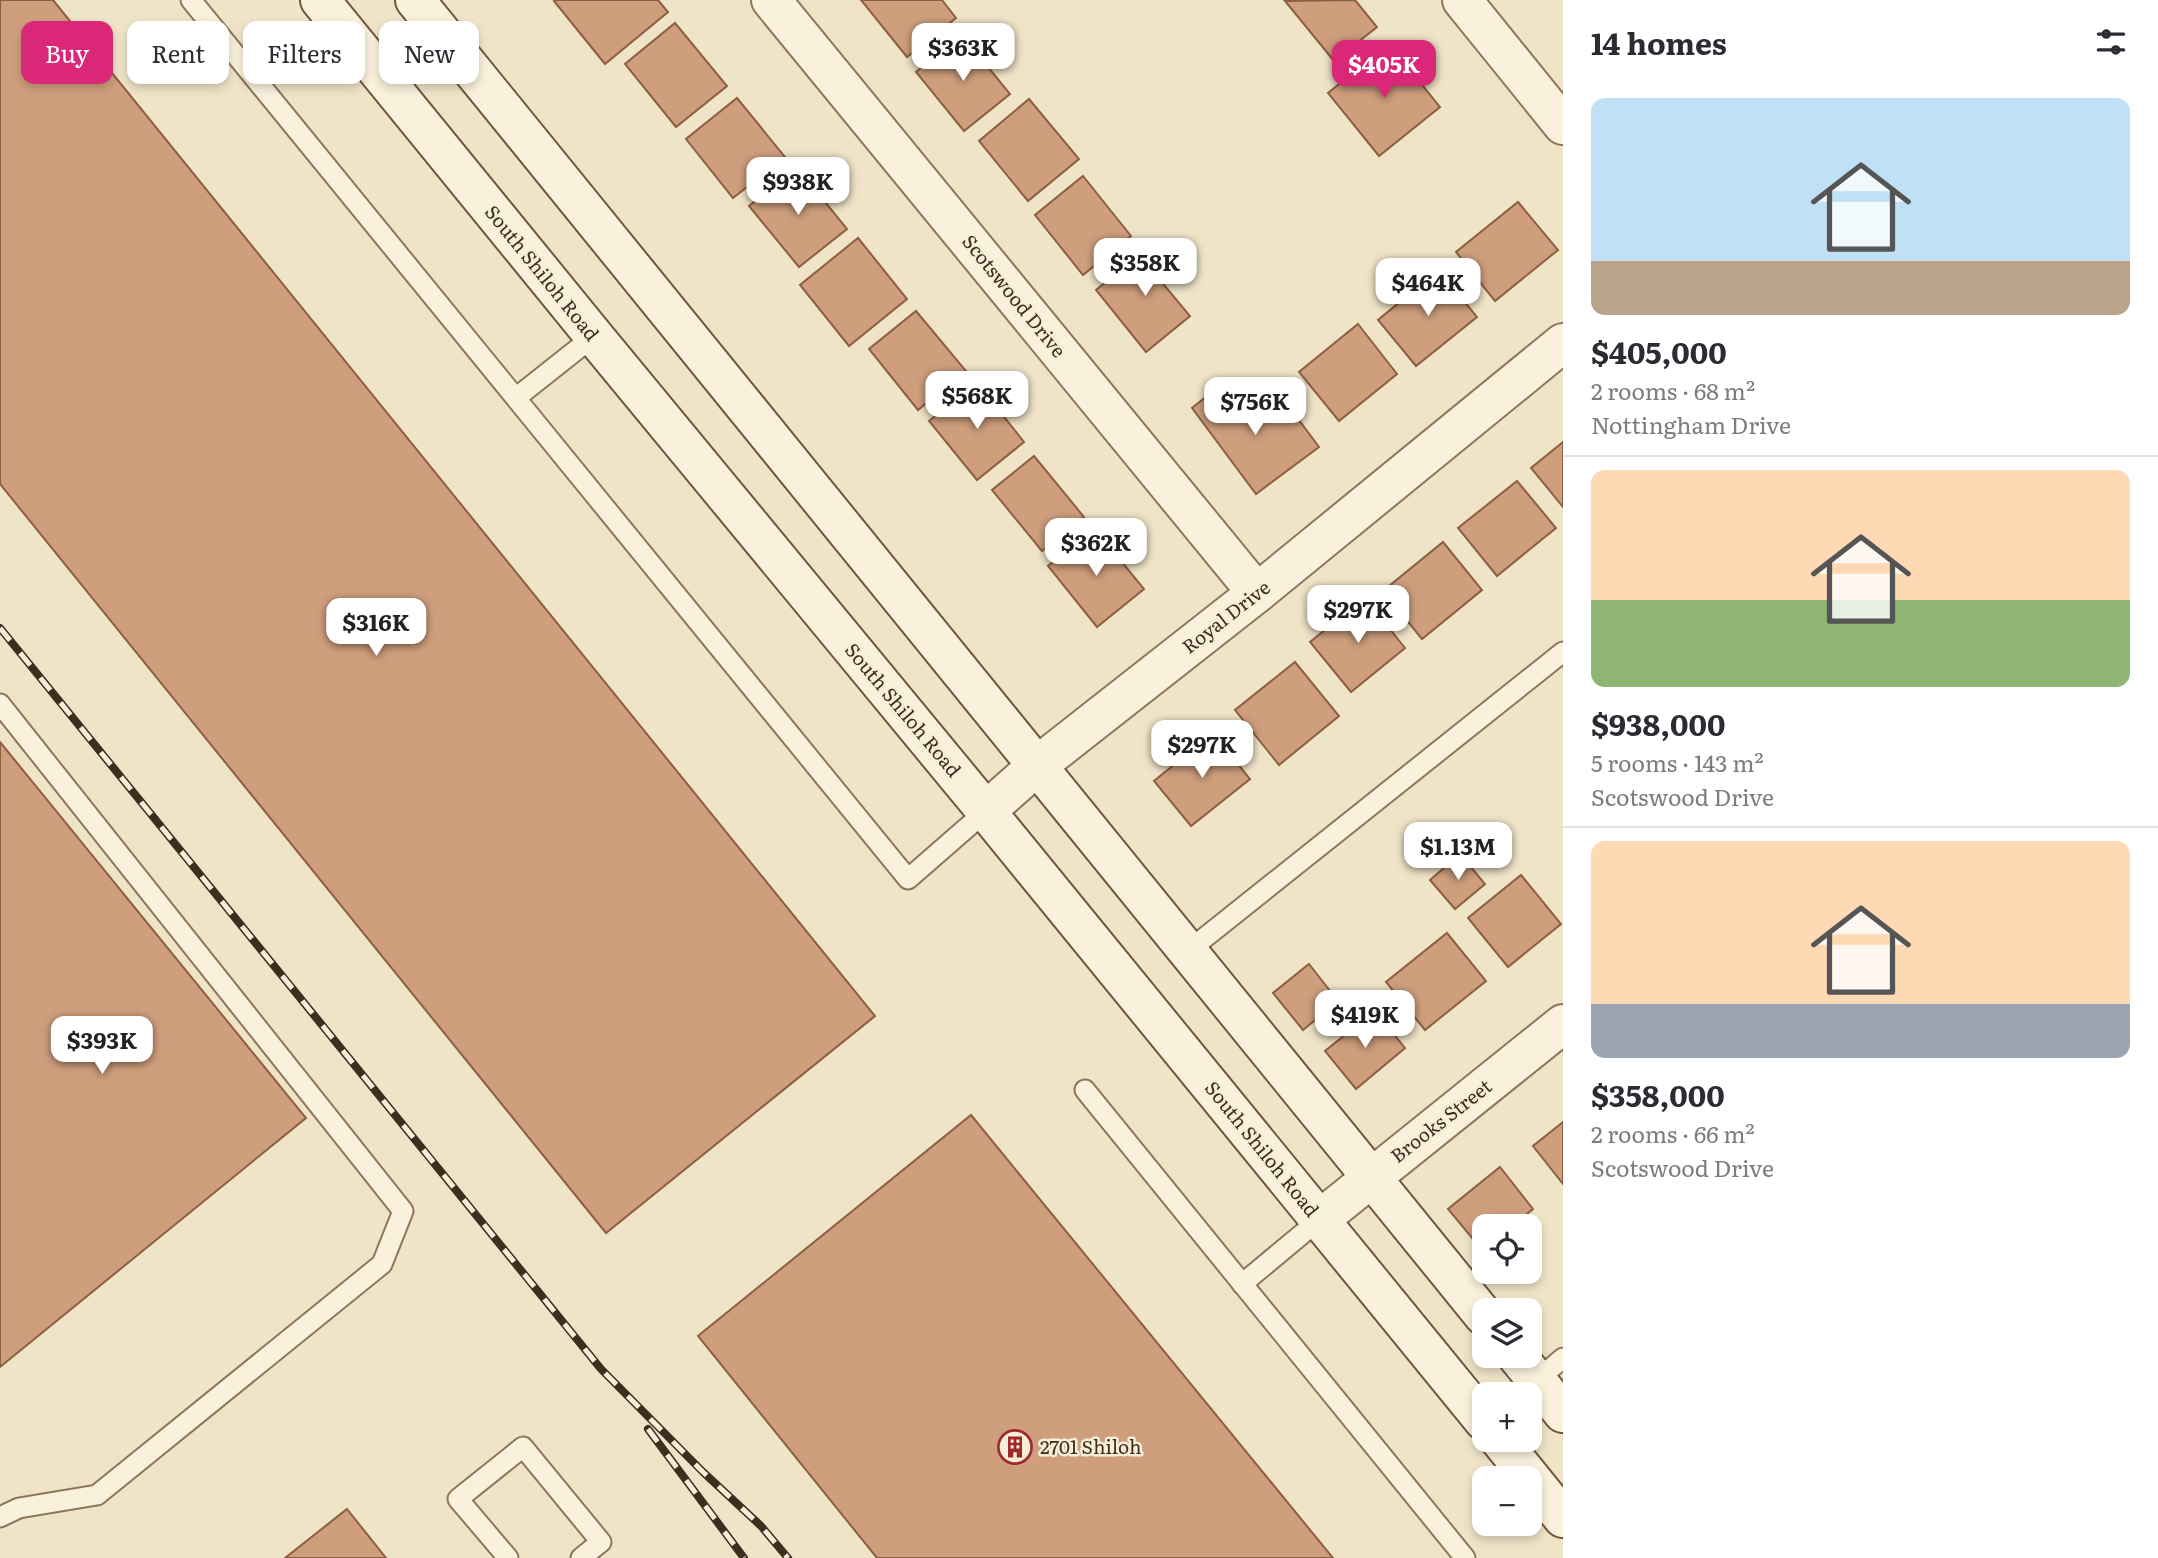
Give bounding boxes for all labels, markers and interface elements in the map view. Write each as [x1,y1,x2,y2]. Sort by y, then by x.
text: 14 homes [1591,20,1727,64]
chip: Buy [21,21,113,84]
chip: Rent [127,21,229,84]
chip: Filters [243,21,365,84]
chip: New [379,21,479,84]
icon: filters [2092,23,2130,61]
pin: $363K [914,24,1012,83]
text: $363K [928,29,998,63]
pin: $405K [1335,41,1433,100]
text: $405K [1348,46,1420,80]
icon: home [1798,144,1924,270]
pin: $938K [749,158,847,217]
text: $938K [762,163,834,197]
street label: South Shiloh Road [479,198,607,347]
street label: Scotswood Drive [956,228,1073,363]
pin: $358K [1096,238,1194,298]
text: $358K [1110,244,1180,278]
pin: $464K [1379,258,1477,318]
text: $464K [1392,264,1464,298]
text: $405,000 [1591,329,1727,373]
pin: $568K [928,372,1026,431]
text: 2 rooms · 68 m² [1591,373,1755,407]
text: $568K [941,377,1013,411]
pin: $756K [1206,378,1304,437]
text: $756K [1220,383,1290,417]
text: Nottingham Drive [1591,407,1791,441]
icon: home [1798,516,1924,642]
pin: $362K [1047,518,1145,578]
text: $362K [1061,524,1131,558]
street label: Royal Drive [1175,573,1275,660]
pin: $297K [1309,586,1407,645]
text: $297K [1323,591,1393,625]
pin: $316K [327,598,425,658]
text: $316K [342,604,410,638]
street label: South Shiloh Road [839,636,969,783]
text: $938,000 [1591,701,1725,745]
pin: $297K [1153,720,1251,780]
text: $297K [1167,726,1237,760]
text: 5 rooms · 143 m² [1591,745,1764,779]
text: Scotswood Drive [1591,779,1774,813]
pin: $1.13M [1401,822,1515,882]
text: $1.13M [1420,828,1496,862]
icon: home [1798,887,1924,1013]
pin: $419K [1316,990,1414,1050]
text: $419K [1331,996,1399,1030]
pin: $393K [53,1016,151,1076]
text: $393K [67,1022,137,1056]
street label: Brooks Street [1384,1072,1497,1169]
text: $358,000 [1591,1072,1725,1116]
street label: South Shiloh Road [1199,1074,1327,1223]
text: 2 rooms · 66 m² [1591,1116,1755,1150]
text: Scotswood Drive [1591,1150,1774,1184]
map controls [1472,1214,1542,1536]
button: locate [1472,1214,1542,1284]
button: layers [1472,1298,1542,1368]
button: + [1472,1382,1542,1452]
building icon: 2701 Shiloh [996,1428,1034,1466]
place label: 2701 Shiloh [1040,1432,1141,1460]
button: − [1472,1466,1542,1536]

